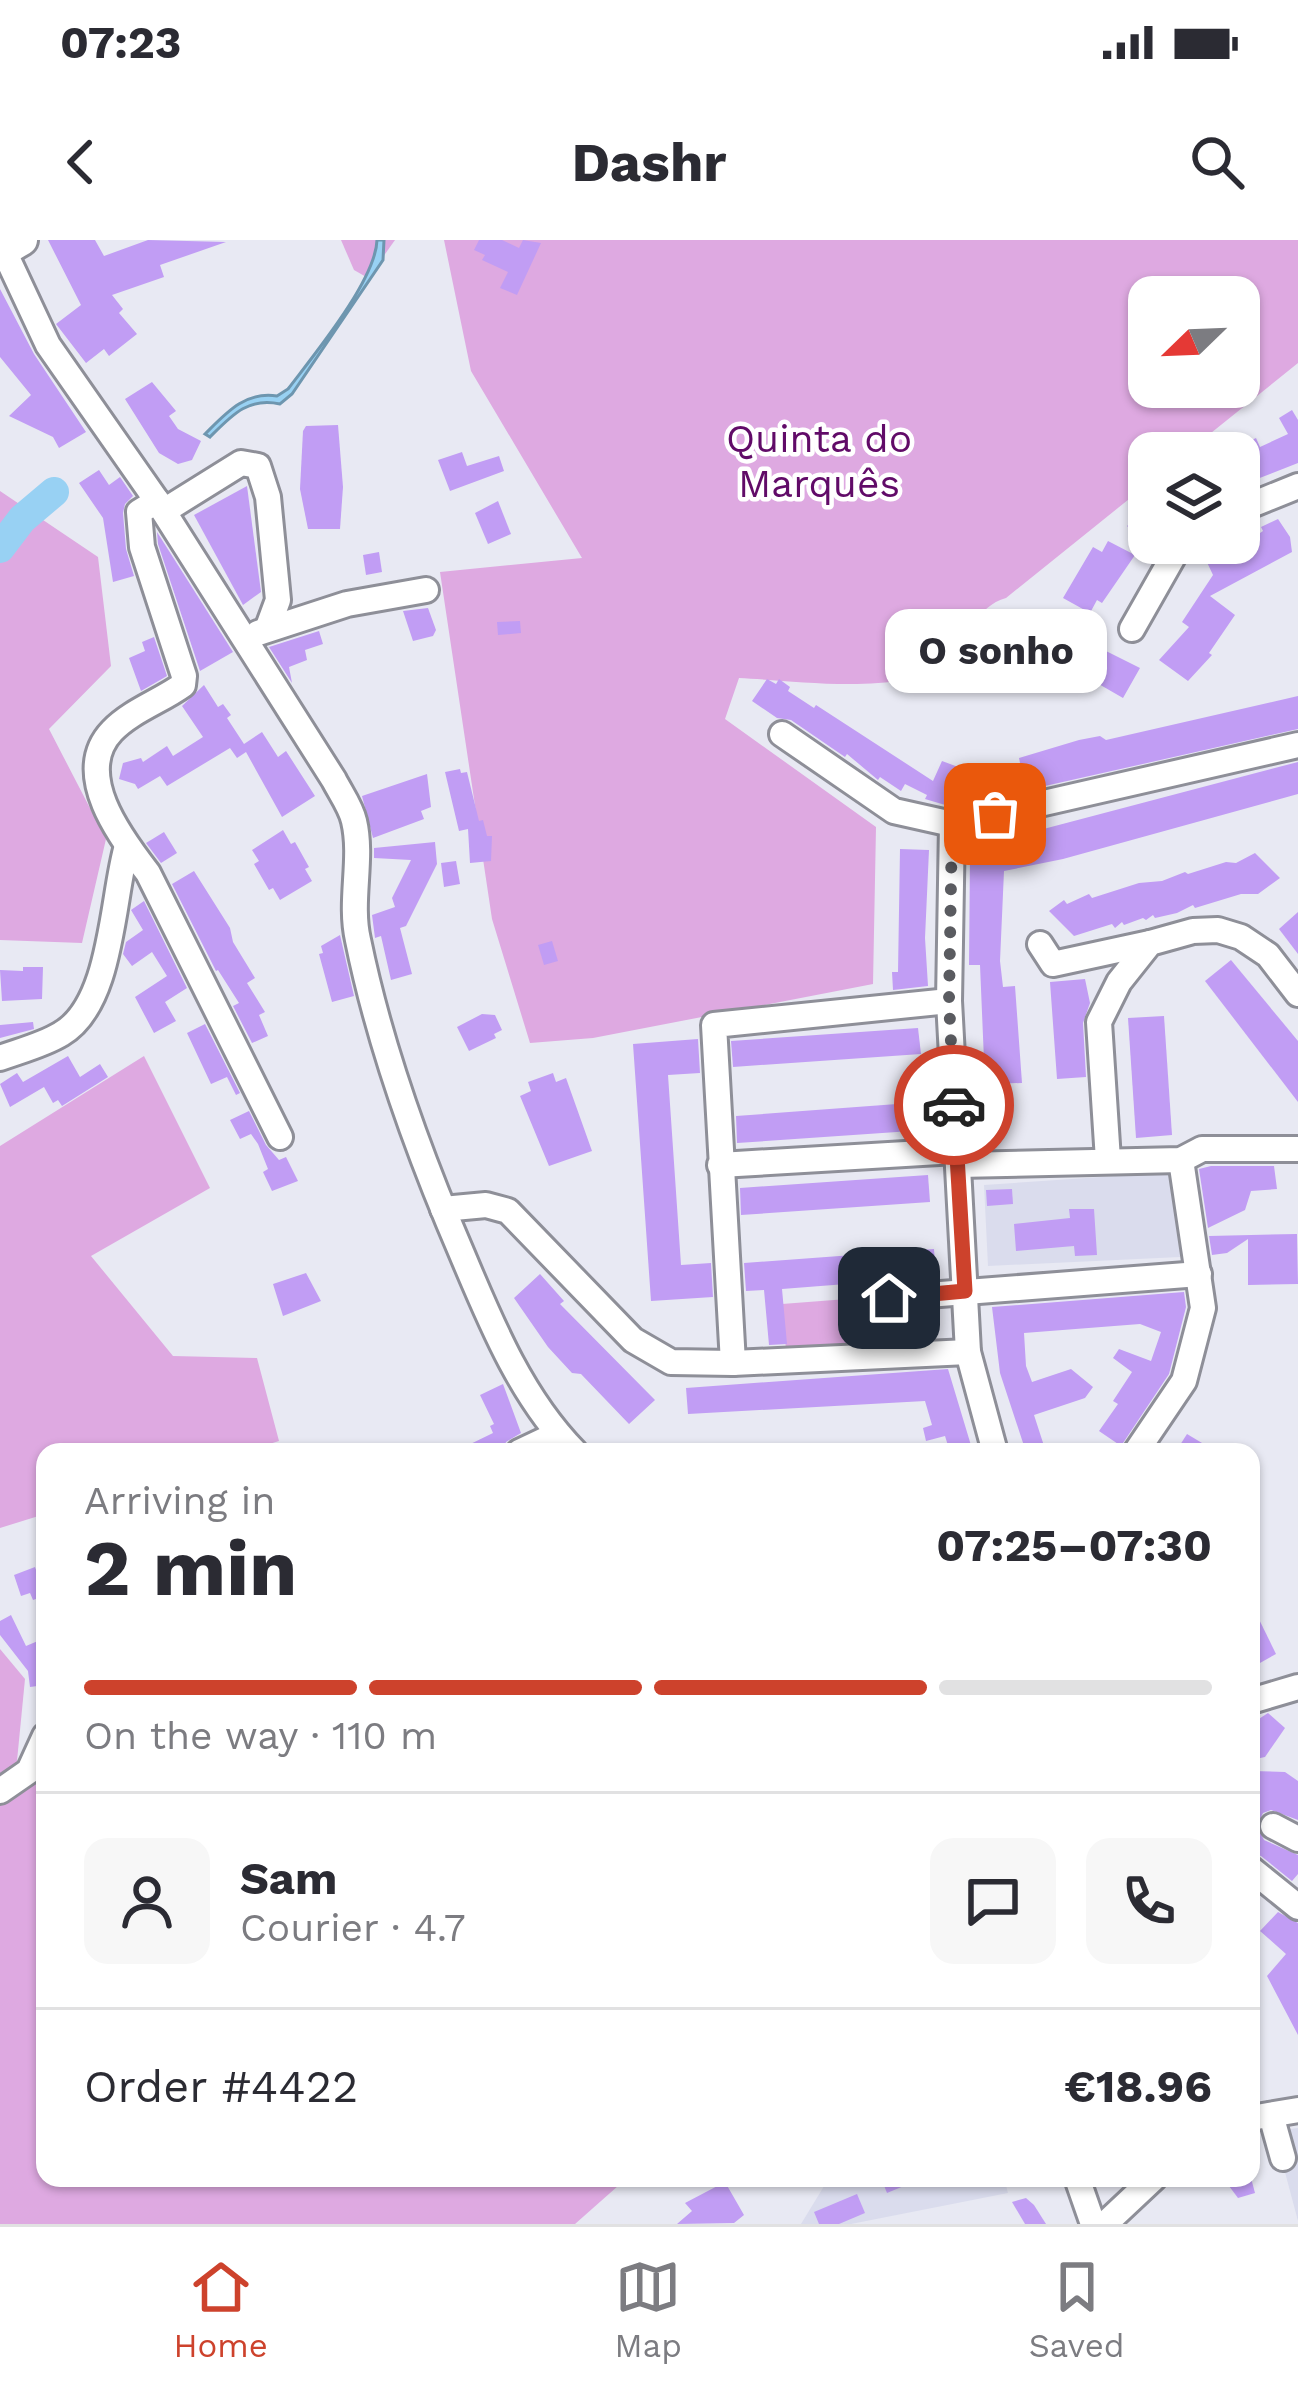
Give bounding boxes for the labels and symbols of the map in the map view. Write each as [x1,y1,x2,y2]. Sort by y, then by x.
north arrow [1128,276,1260,408]
park label: Quinta do Marquês [726,416,912,506]
callout: O sonho [884,610,1106,694]
pin [944,763,1046,865]
courier [894,1045,1014,1165]
pin [838,1247,940,1349]

